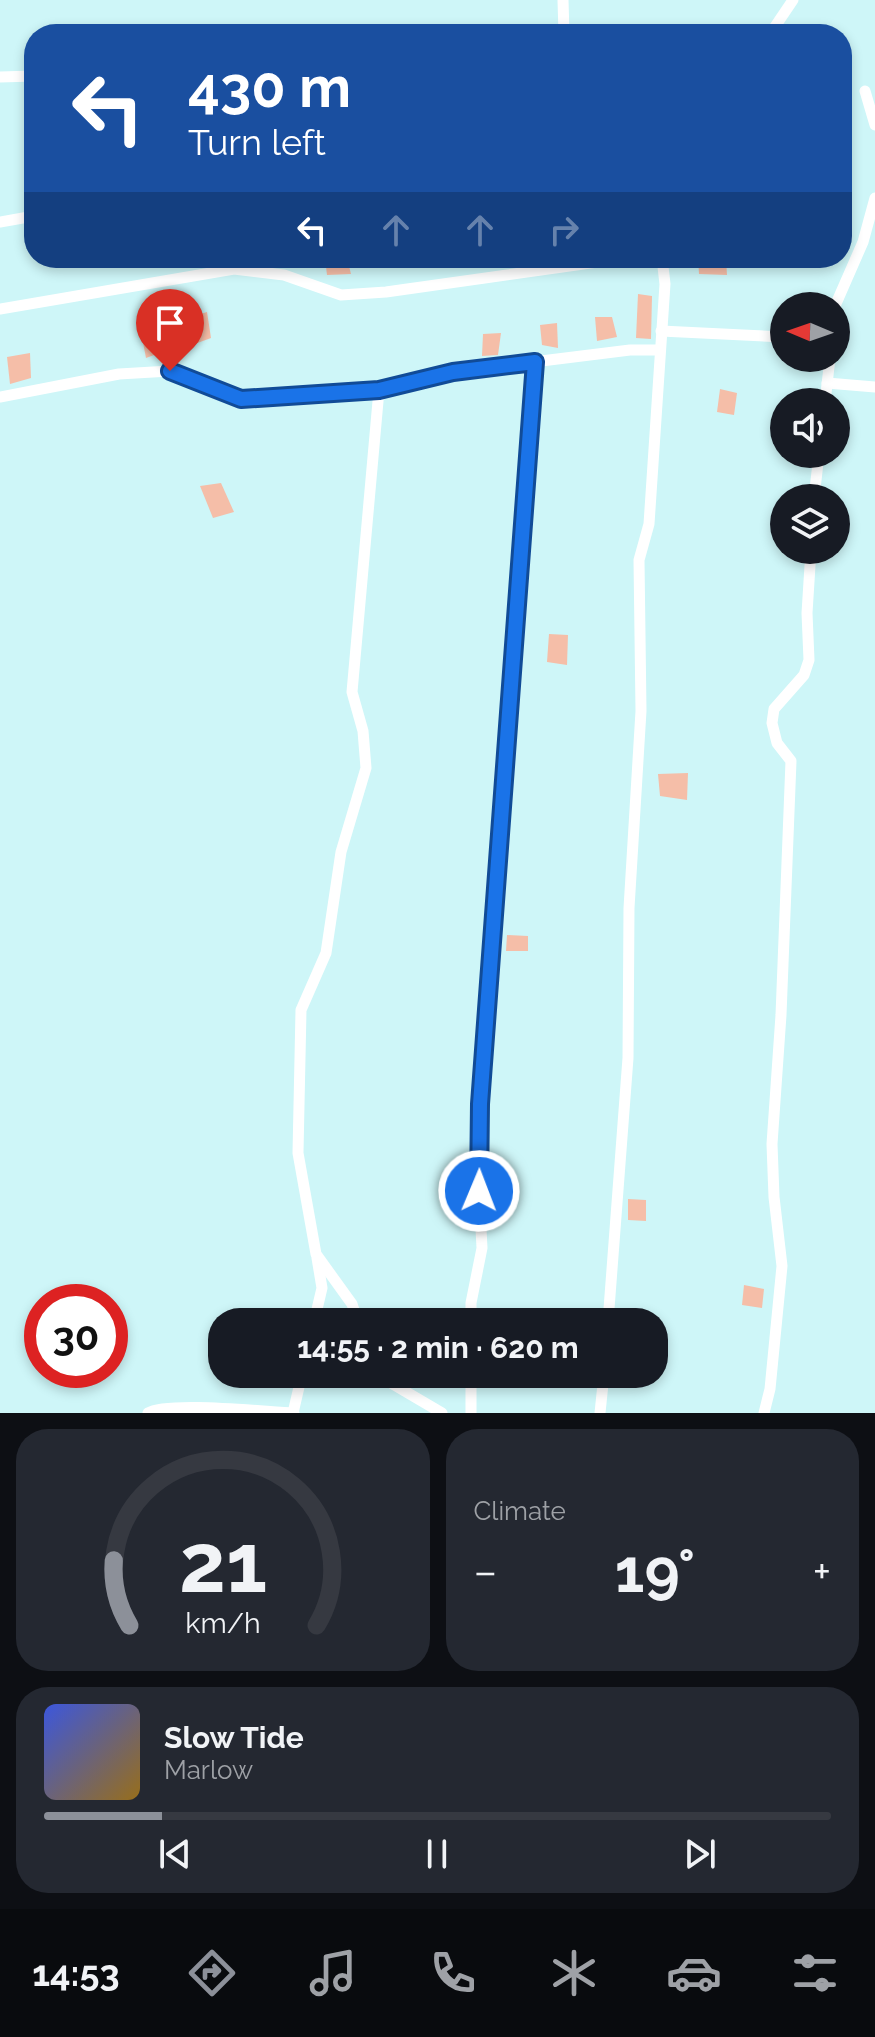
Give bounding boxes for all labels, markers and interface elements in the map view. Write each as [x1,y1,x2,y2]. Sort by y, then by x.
text: 430 m [188,54,351,120]
icon: left [56,56,160,160]
text: Turn left [188,121,326,163]
icon: left [290,208,334,252]
icon: ahead [374,208,418,252]
icon: ahead [458,208,502,252]
icon: right [542,208,586,252]
pin [136,289,204,371]
north arrow [770,292,850,372]
map controls [770,292,850,564]
icon: arrive [148,301,192,345]
button: sound [770,388,850,468]
button: layers [770,484,850,564]
position arrow [437,1149,521,1233]
speed limit sign: 30 [24,1284,128,1388]
text: 14:55 · 2 min · 620 m [297,1330,579,1365]
text: Climate [474,1496,566,1526]
text: 21 [179,1514,267,1611]
text: 19° [615,1536,695,1606]
text: − [474,1546,497,1597]
text: + [813,1546,831,1597]
text: km/h [185,1606,260,1640]
text: Slow Tide [164,1720,304,1755]
text: Marlow [164,1755,253,1785]
icon: previous [153,1832,197,1876]
icon: pause [415,1832,459,1876]
icon: next [678,1832,722,1876]
icon: directions [184,1945,240,2001]
icon: music [305,1945,361,2001]
icon: phone [425,1945,481,2001]
icon: climate [546,1945,602,2001]
icon: car [666,1945,722,2001]
icon: filters [787,1945,843,2001]
text: 14:53 [32,1952,120,1994]

